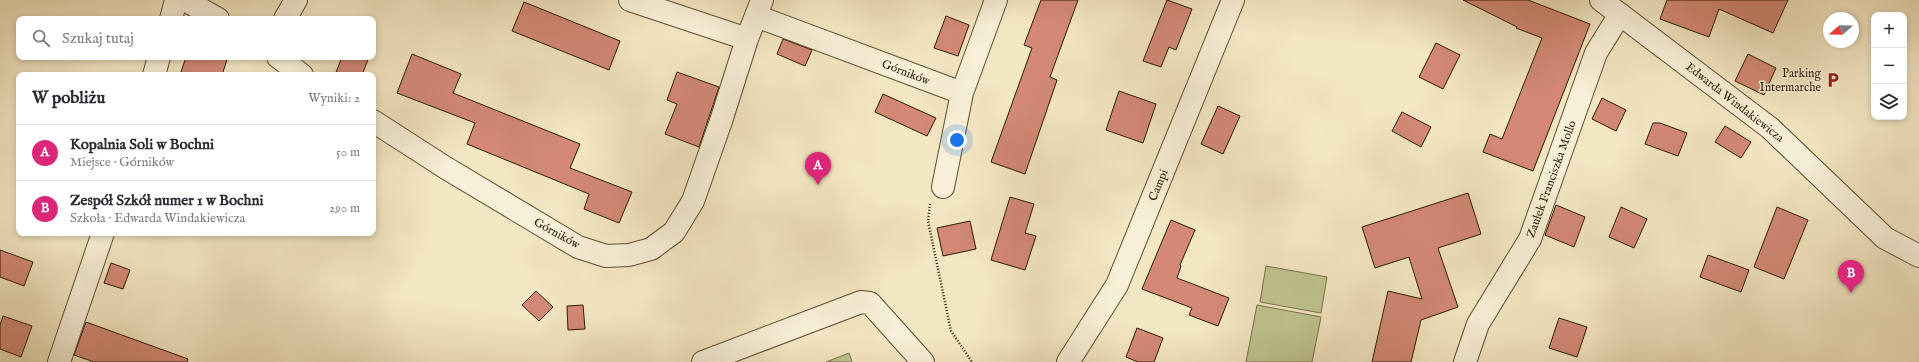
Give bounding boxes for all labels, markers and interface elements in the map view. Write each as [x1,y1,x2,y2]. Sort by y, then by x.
north arrow [1823,12,1859,48]
map controls [1871,12,1907,120]
button: + [1871,12,1907,48]
search box [16,16,376,60]
icon: search [30,27,52,49]
text: Szukaj tutaj [62,29,134,48]
button: − [1871,48,1907,84]
street label: Górników [880,56,933,89]
street label: Edwarda Windakiewicza [1682,59,1788,146]
place label: Parking Intermarche [1760,66,1821,95]
parking icon: Parking Intermarche [1824,71,1842,89]
button: layers [1871,84,1907,120]
text: W pobliżu [32,88,105,109]
text: Wyniki: 2 [308,90,360,107]
street label: Zaułek Franciszka Mollo [1523,118,1580,240]
your location [947,130,967,150]
text: Kopalnia Soli w Bochni [70,135,214,154]
text: A [41,144,49,161]
text: 50 m [336,144,360,161]
pin: A [805,152,831,185]
text: Miejsce · Górników [70,154,174,171]
street label: Campi [1145,167,1172,204]
text: Zespół Szkół numer 1 w Bochni [70,191,263,210]
text: B [41,200,49,217]
text: 290 m [329,200,360,217]
text: Szkoła · Edwarda Windakiewicza [70,210,245,227]
street label: Górników [531,215,583,253]
pin: B [1838,260,1864,293]

